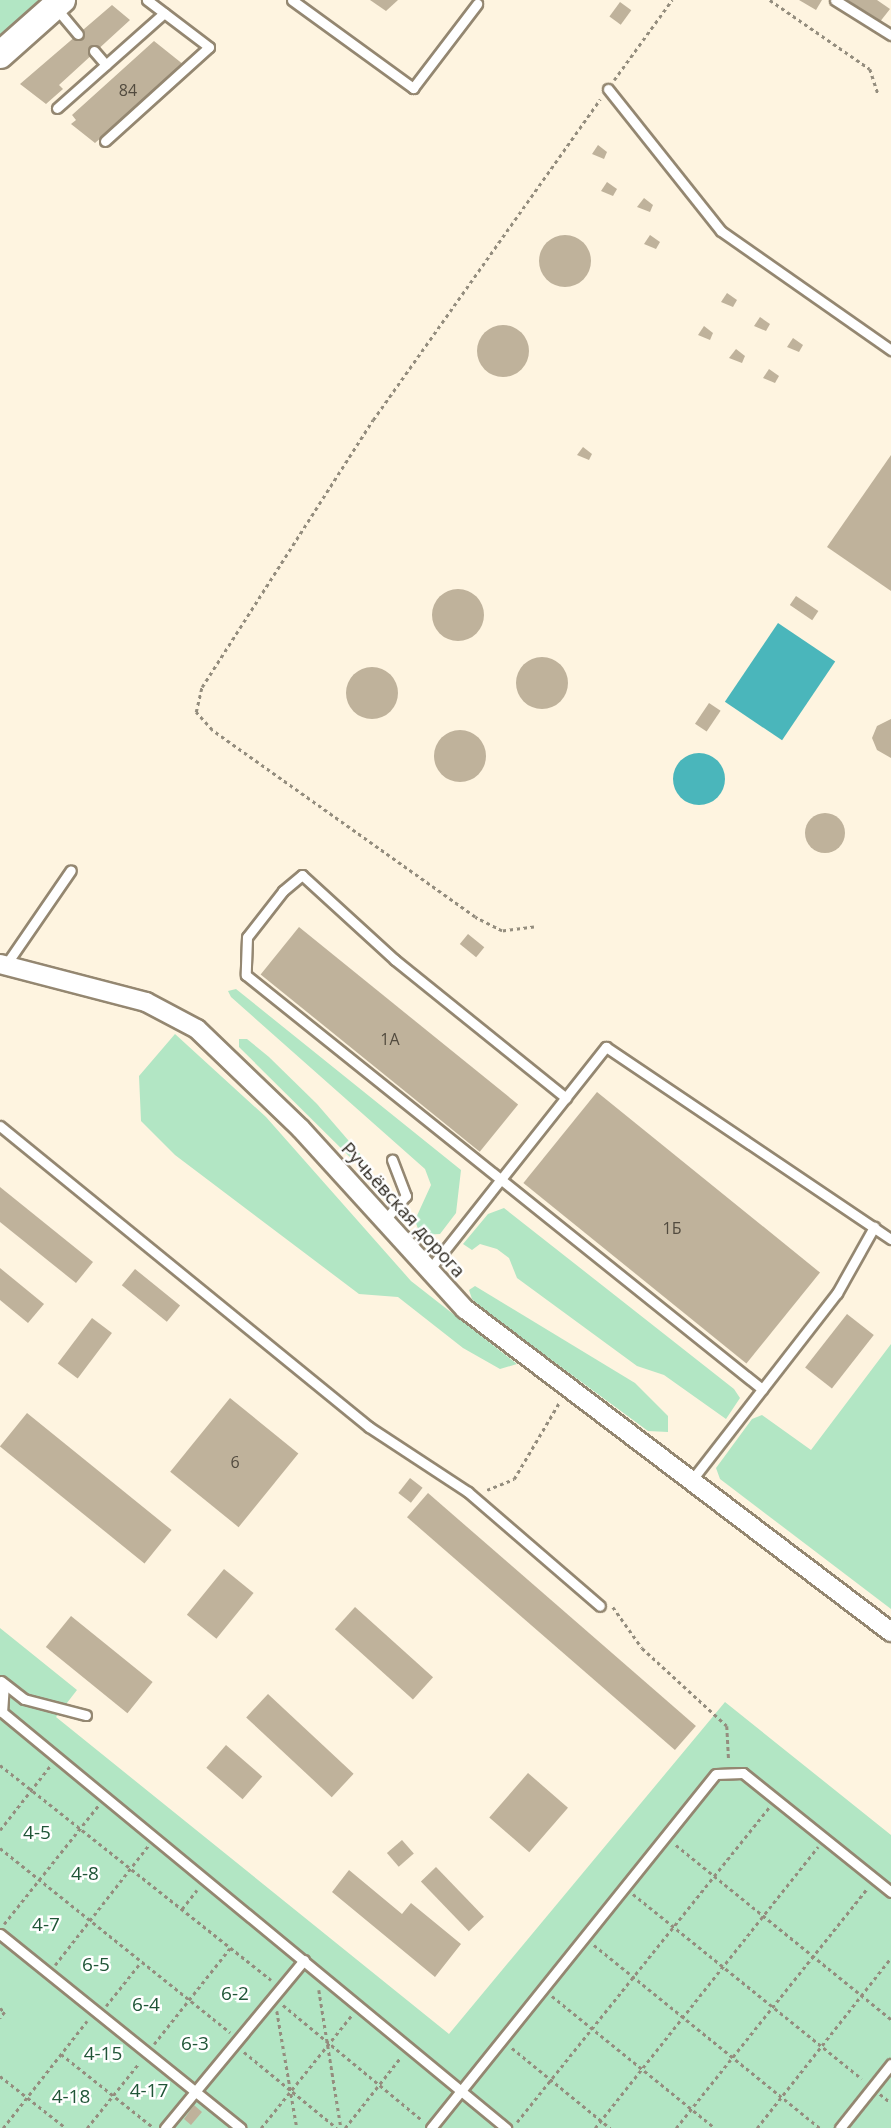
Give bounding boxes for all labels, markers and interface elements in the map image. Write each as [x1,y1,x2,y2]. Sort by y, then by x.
house number: 84 [119,80,137,100]
house number: 1А [380,1029,400,1049]
street label: Ручьёвская дорога [336,1138,470,1282]
house number: 1Б [663,1218,681,1238]
house number: 6 [230,1452,240,1472]
park label: 4-5 [23,1822,51,1844]
park label: 4-8 [71,1863,99,1885]
park label: 4-7 [32,1914,60,1936]
park label: 6-5 [82,1954,110,1976]
park label: 6-2 [221,1983,249,2005]
park label: 6-4 [132,1994,160,2016]
park label: 6-3 [181,2033,209,2055]
park label: 4-15 [84,2043,122,2065]
park label: 4-17 [130,2080,168,2102]
park label: 4-18 [52,2086,90,2108]

